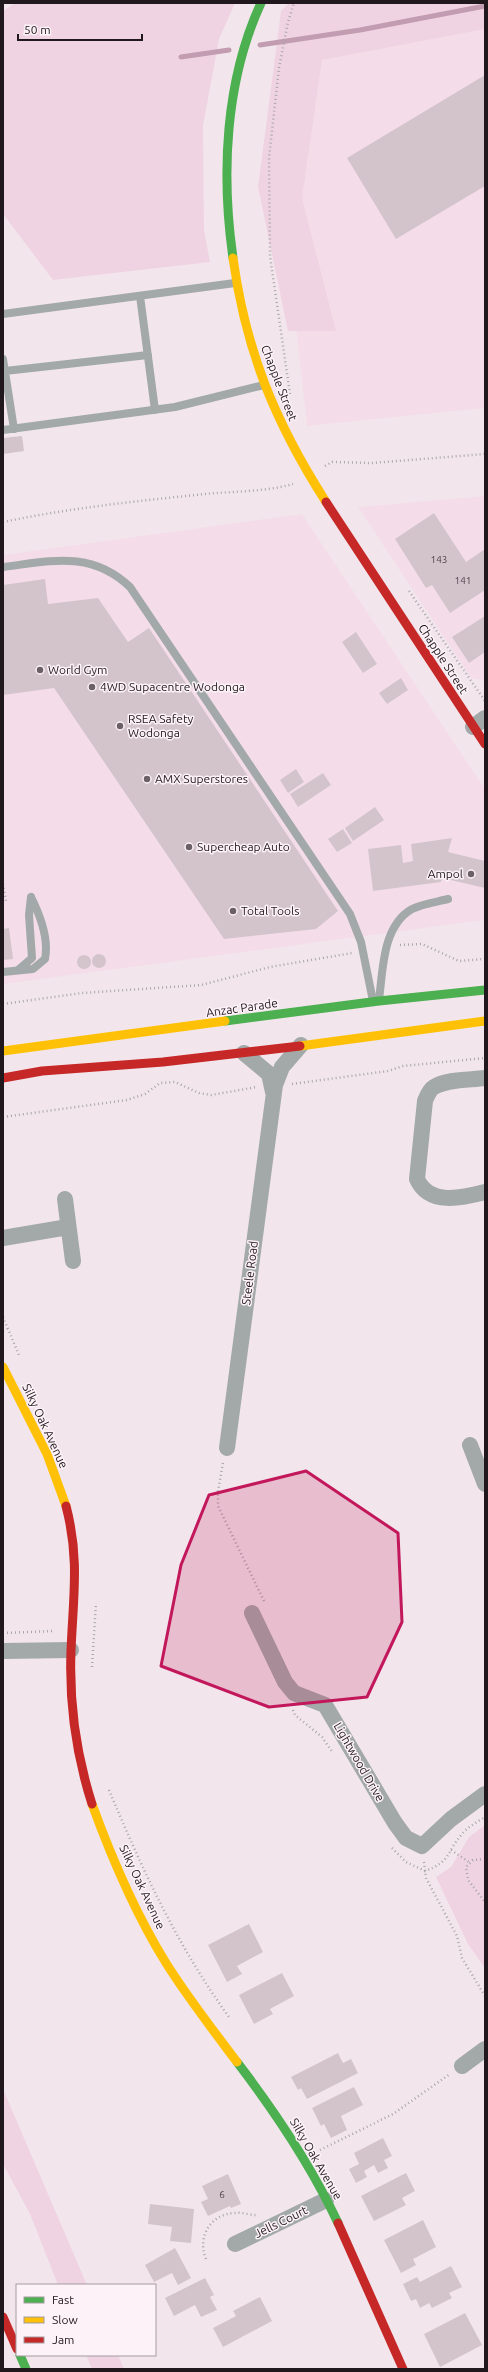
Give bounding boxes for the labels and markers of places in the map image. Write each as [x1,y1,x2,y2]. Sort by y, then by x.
place label: World Gym [48,663,107,676]
marker: World Gym [35,665,45,675]
place label: 4WD Supacentre Wodonga [100,680,245,693]
marker: 4WD Supacentre Wodonga [87,682,97,692]
place label: RSEA Safety Wodonga [128,712,194,739]
marker: RSEA Safety Wodonga [115,721,125,731]
place label: AMX Superstores [155,772,248,785]
marker: AMX Superstores [142,774,152,784]
place label: Supercheap Auto [197,840,290,853]
marker: Supercheap Auto [184,842,194,852]
place label: Ampol [428,867,463,880]
marker: Ampol [466,869,476,879]
place label: Total Tools [241,904,299,917]
marker: Total Tools [228,906,238,916]

